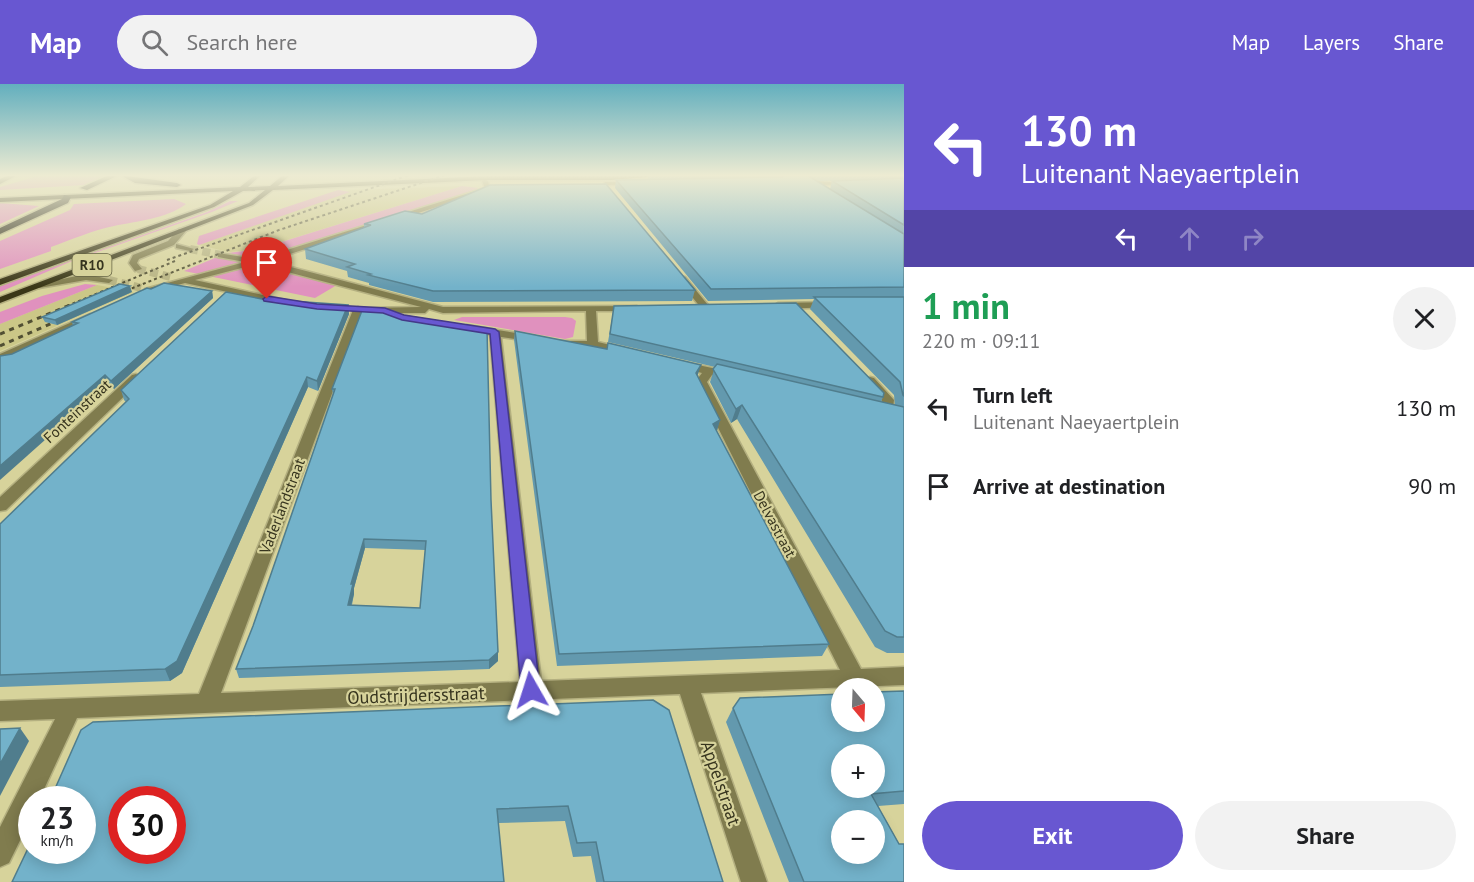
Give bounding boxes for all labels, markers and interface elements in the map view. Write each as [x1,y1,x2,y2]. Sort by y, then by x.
search box [117,15,537,69]
text: Map [30,24,81,61]
icon: search [138,26,171,59]
text: Search here [186,28,297,56]
text: Map [1232,29,1270,56]
text: Layers [1303,29,1360,56]
text: Share [1393,29,1444,56]
text: 130 m [1021,103,1137,158]
icon: left [922,108,1000,186]
text: Luitenant Naeyaertplein [1021,156,1300,190]
icon: left [1110,222,1143,255]
icon: ahead [1173,222,1206,255]
icon: right [1236,222,1269,255]
pin [241,237,292,299]
icon: arrive [250,246,283,279]
road number: R10 [72,254,112,276]
text: 1 min [922,282,1010,329]
button: close [1393,287,1456,350]
text: 220 m · 09:11 [922,328,1040,354]
street label: Fonteinstraat [39,375,115,447]
text: Turn left [973,381,1053,409]
icon: left [922,392,955,425]
text: 130 m [1396,394,1456,422]
text: Luitenant Naeyaertplein [973,409,1180,435]
street label: Vaderlandstraat [255,456,309,557]
icon: arrive [922,470,955,503]
text: Arrive at destination [973,472,1165,500]
text: 90 m [1408,472,1456,500]
street label: Delvastraat [749,487,801,561]
position arrow [499,658,563,722]
north arrow [831,678,885,732]
map controls [831,678,885,864]
street label: Oudstrijdersstraat [347,681,485,709]
street label: Appelstraat [696,738,746,828]
button: + [831,744,885,798]
speed limit sign: 30 [108,786,186,864]
text: 23 [40,798,74,837]
button: Exit [922,801,1183,870]
button: Share [1195,801,1456,870]
button: − [831,810,885,864]
text: km/h [41,831,73,850]

